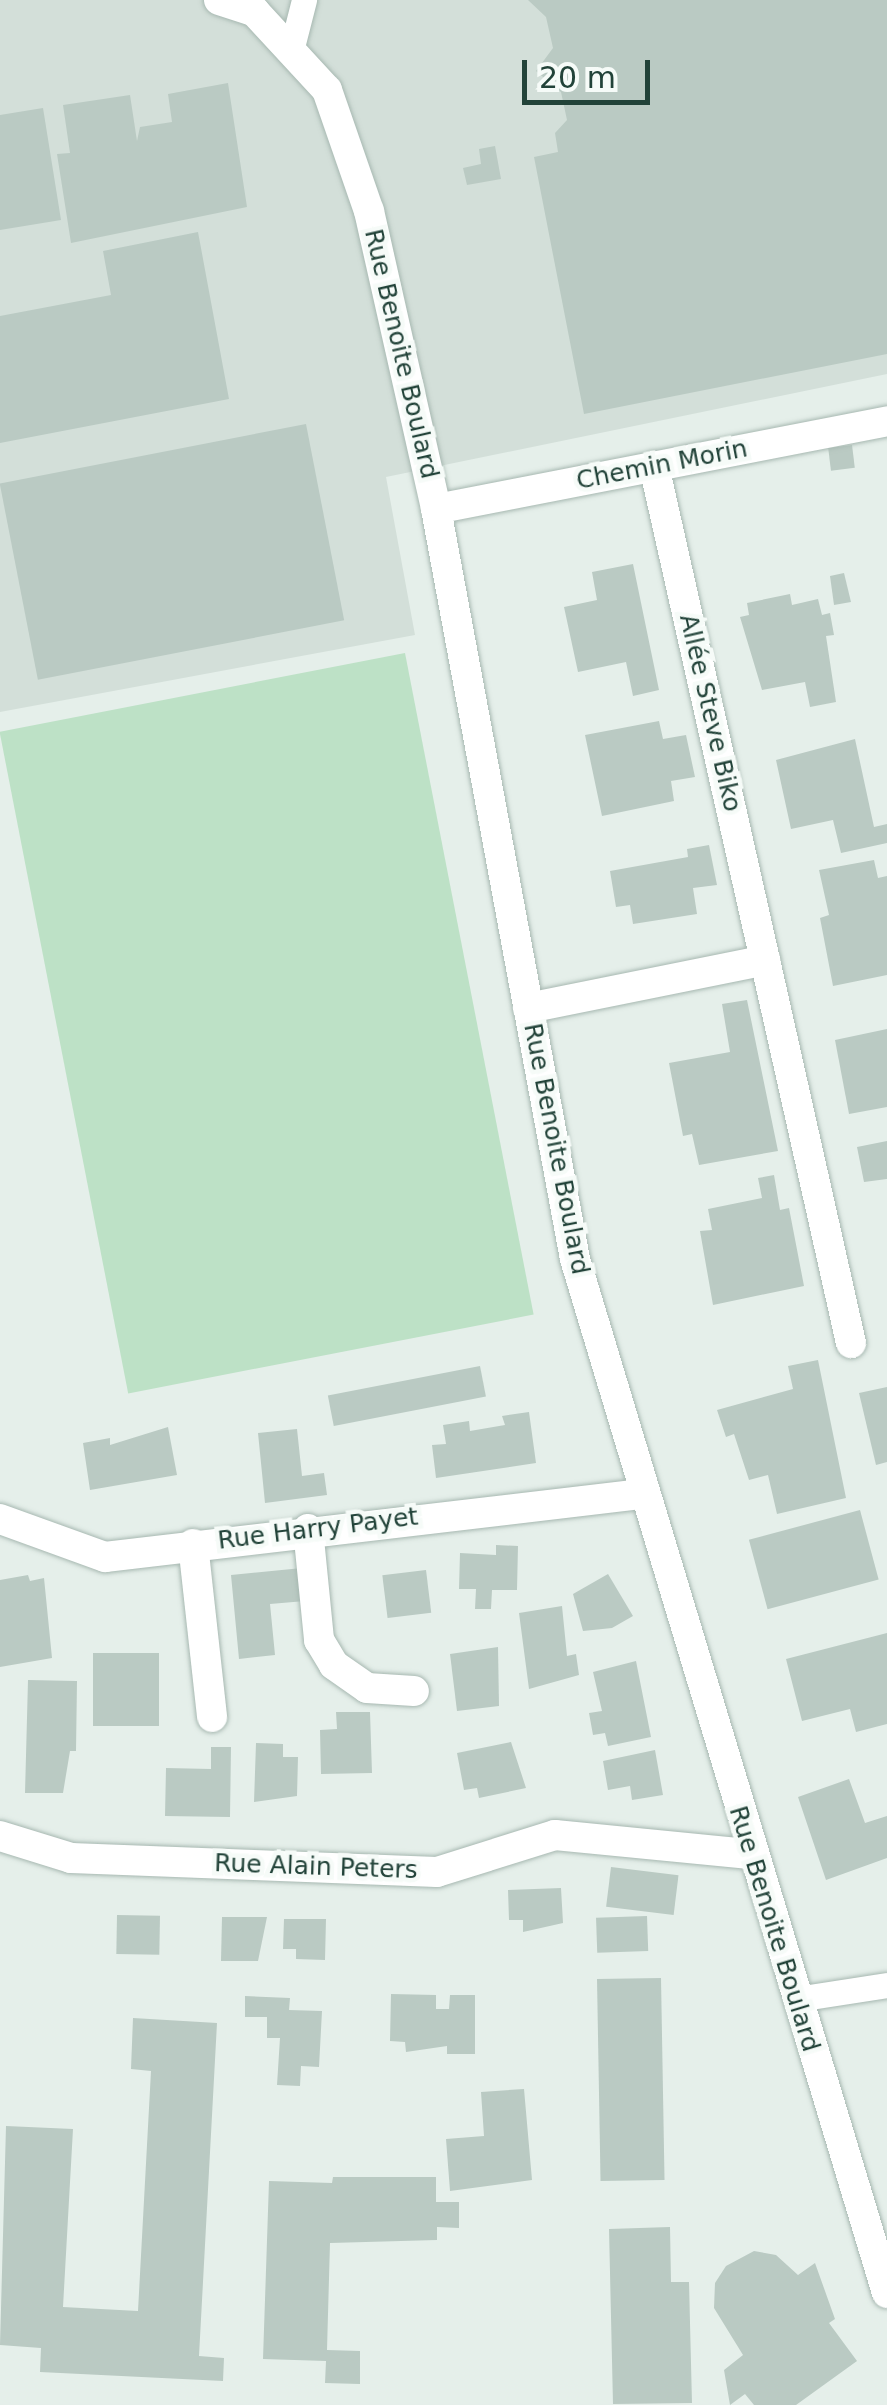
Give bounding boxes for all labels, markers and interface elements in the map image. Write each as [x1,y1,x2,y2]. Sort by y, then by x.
scale bar [527,40,654,102]
text: 20 m [539,60,616,95]
street label: Rue Benoite Boulard [358,226,444,482]
street label: Chemin Morin [574,434,750,496]
street label: Allée Steve Biko [673,611,747,815]
street label: Rue Benoite Boulard [517,1021,595,1277]
street label: Rue Harry Payet [216,1502,420,1556]
street label: Rue Benoite Boulard [722,1802,826,2056]
street label: Rue Alain Peters [214,1848,418,1886]

